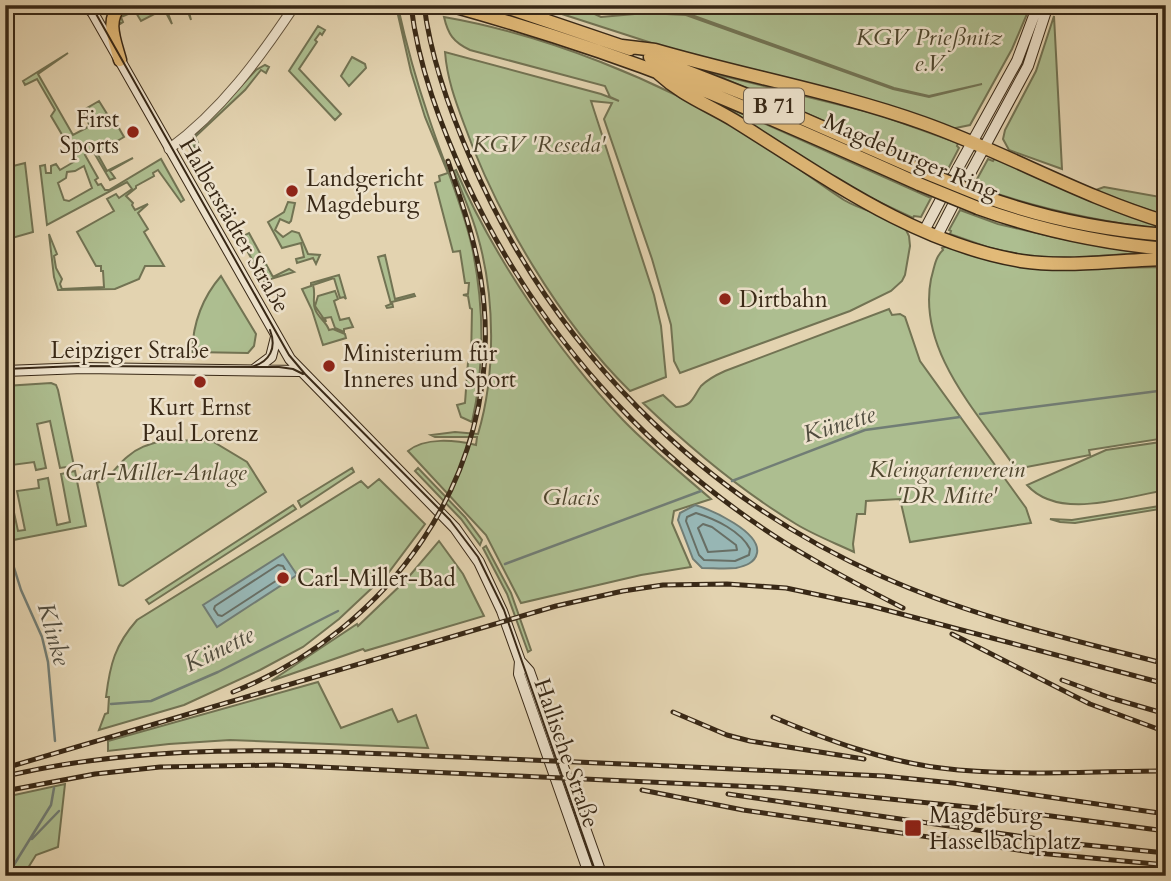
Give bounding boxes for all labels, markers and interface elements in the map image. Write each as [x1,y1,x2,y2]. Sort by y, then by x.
park label: KGV Prießnitz e.V. [856,22,1002,79]
road number: B 71 [744,88,804,124]
place label: First Sports [59,104,119,161]
street label: Magdeburger Ring [819,106,1003,207]
marker: First Sports [125,124,141,140]
park label: KGV 'Reseda' [472,129,607,160]
street label: Halberstädter Straße [172,132,297,318]
place label: Landgericht Magdeburg [306,163,424,220]
marker: Landgericht Magdeburg [284,183,300,199]
place label: Dirtbahn [739,284,828,315]
marker: Dirtbahn [717,291,733,307]
street label: Leipziger Straße [51,335,209,366]
place label: Ministerium für Inneres und Sport [343,338,516,395]
marker: Ministerium für Inneres und Sport [321,358,337,374]
marker: Kurt Ernst Paul Lorenz [192,374,208,390]
place label: Kurt Ernst Paul Lorenz [142,392,258,449]
water label: Künette [799,398,880,451]
park label: Kleingartenverein 'DR Mitte' [869,454,1026,511]
park label: Carl-Miller-Anlage [65,457,247,488]
park label: Glacis [543,482,599,513]
place label: Carl-Miller-Bad [297,563,457,594]
marker: Carl-Miller-Bad [275,570,291,586]
water label: Klinke [29,599,78,670]
water label: Künette [179,618,261,681]
street label: Hallische Straße [526,674,607,832]
place label: Magdeburg Hasselbachplatz [929,800,1081,857]
marker: Magdeburg Hasselbachplatz [903,818,923,838]

